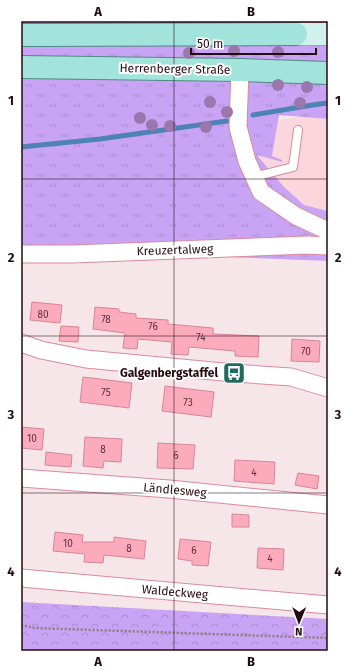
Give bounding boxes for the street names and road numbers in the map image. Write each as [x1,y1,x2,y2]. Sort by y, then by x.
street label: Herrenberger Straße [119,61,231,77]
street label: Kreuzertalweg [136,242,214,258]
street label: Ländlesweg [143,480,208,500]
street label: Waldeckweg [141,582,209,602]

